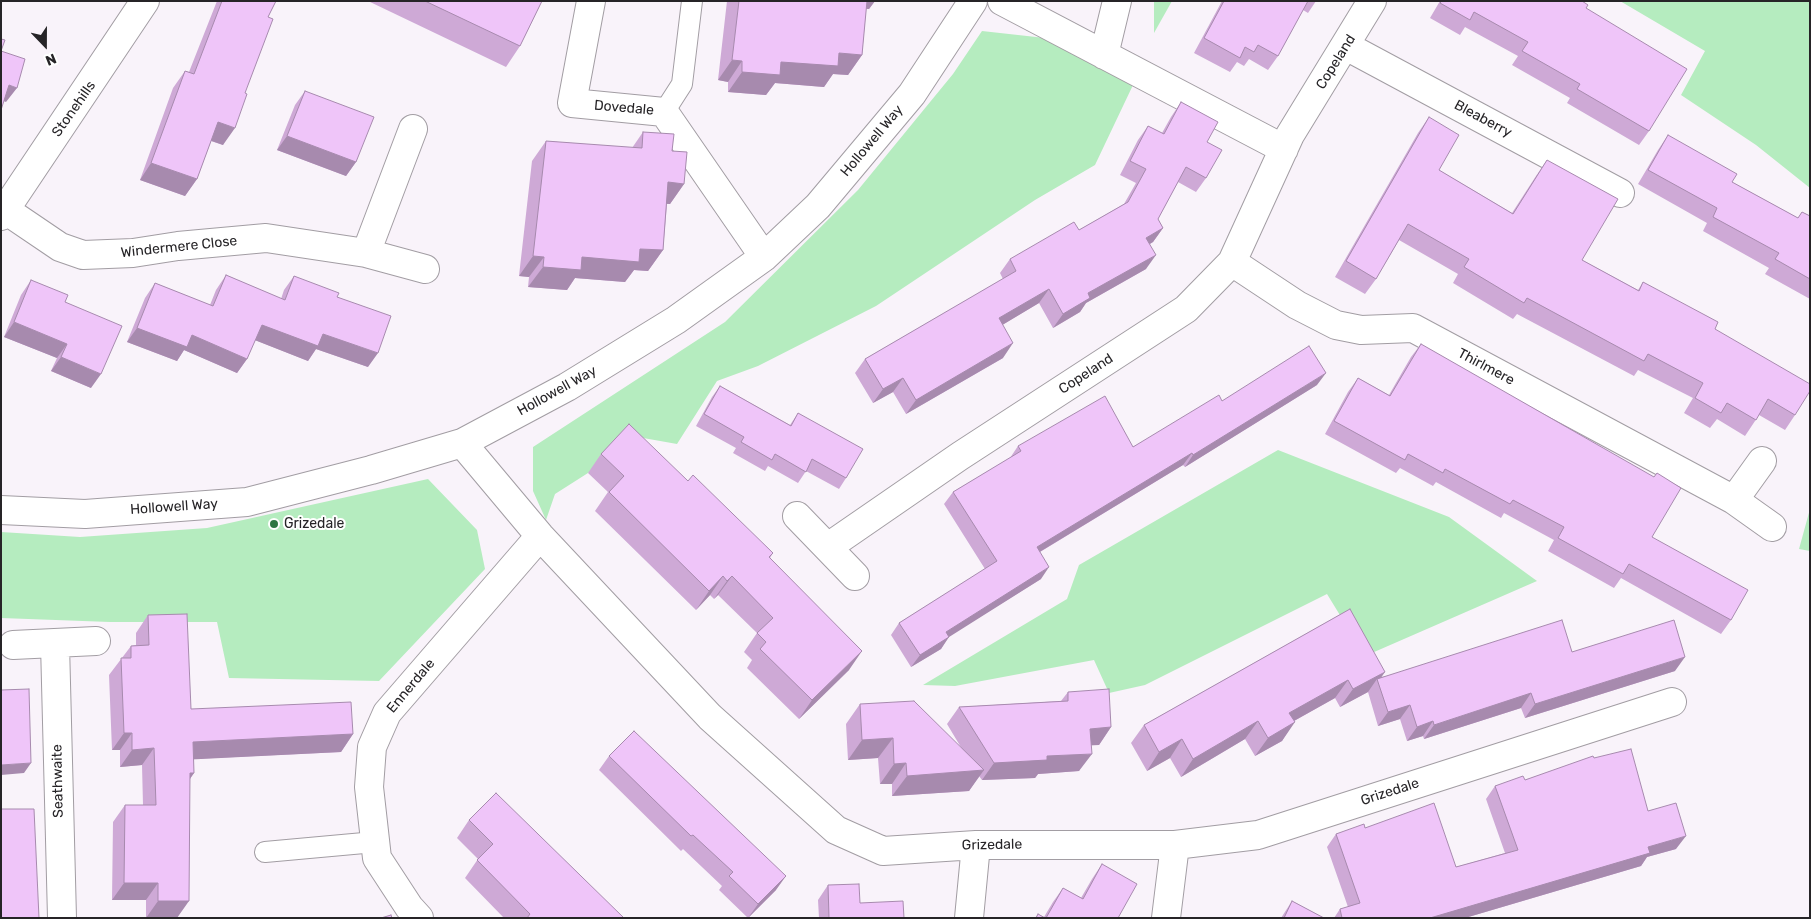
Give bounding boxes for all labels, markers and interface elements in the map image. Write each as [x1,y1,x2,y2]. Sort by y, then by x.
north arrow [20,20,70,70]
street label: Copeland [1313,31,1359,93]
text: N [43,50,59,69]
street label: Stonehills [49,78,99,140]
street label: Dovedale [593,97,655,119]
street label: Bleaberry [1451,97,1515,141]
street label: Hollowell Way [837,102,907,180]
street label: Windermere Close [120,233,238,261]
street label: Thirlmere [1455,345,1517,389]
street label: Copeland [1056,350,1116,398]
street label: Hollowell Way [514,362,600,420]
street label: Hollowell Way [130,496,218,518]
place label: Grizedale [284,516,344,532]
marker: Grizedale [268,518,280,530]
street label: Ennerdale [383,655,439,717]
street label: Seathwaite [49,744,67,818]
street label: Grizedale [1359,775,1421,809]
street label: Grizedale [962,836,1022,854]

